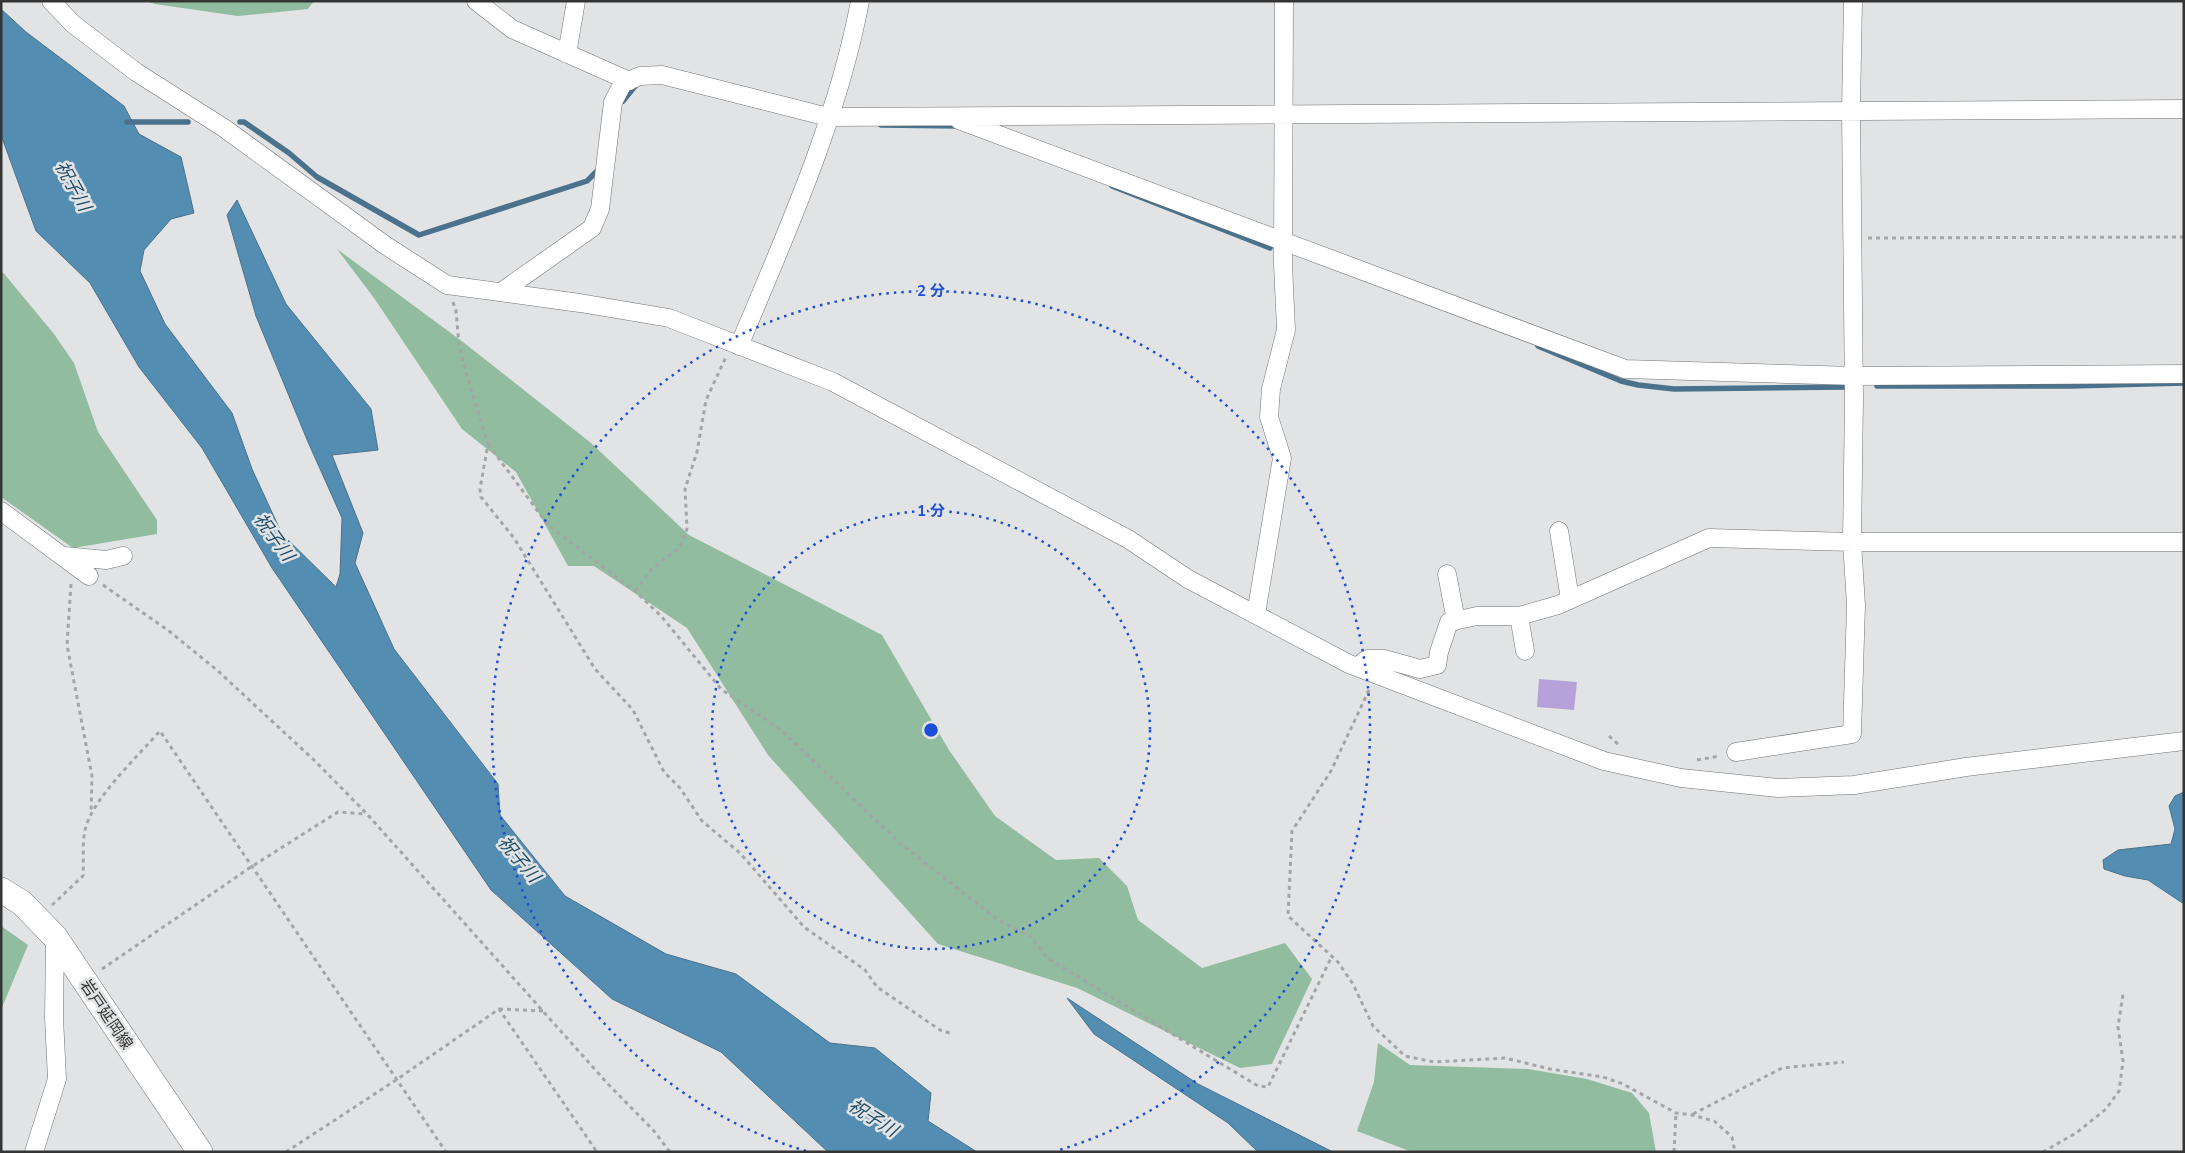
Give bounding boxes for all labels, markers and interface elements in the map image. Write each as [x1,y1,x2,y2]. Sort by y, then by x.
water label: 祝子川 [49,157,98,217]
text: 2 分 [917,281,945,301]
text: 1 分 [917,501,945,521]
water label: 祝子川 [248,508,301,568]
centre of rings [922,721,940,739]
water label: 祝子川 [492,831,547,889]
street label: 岩戸延岡線 [75,975,138,1054]
water label: 祝子川 [844,1094,904,1144]

